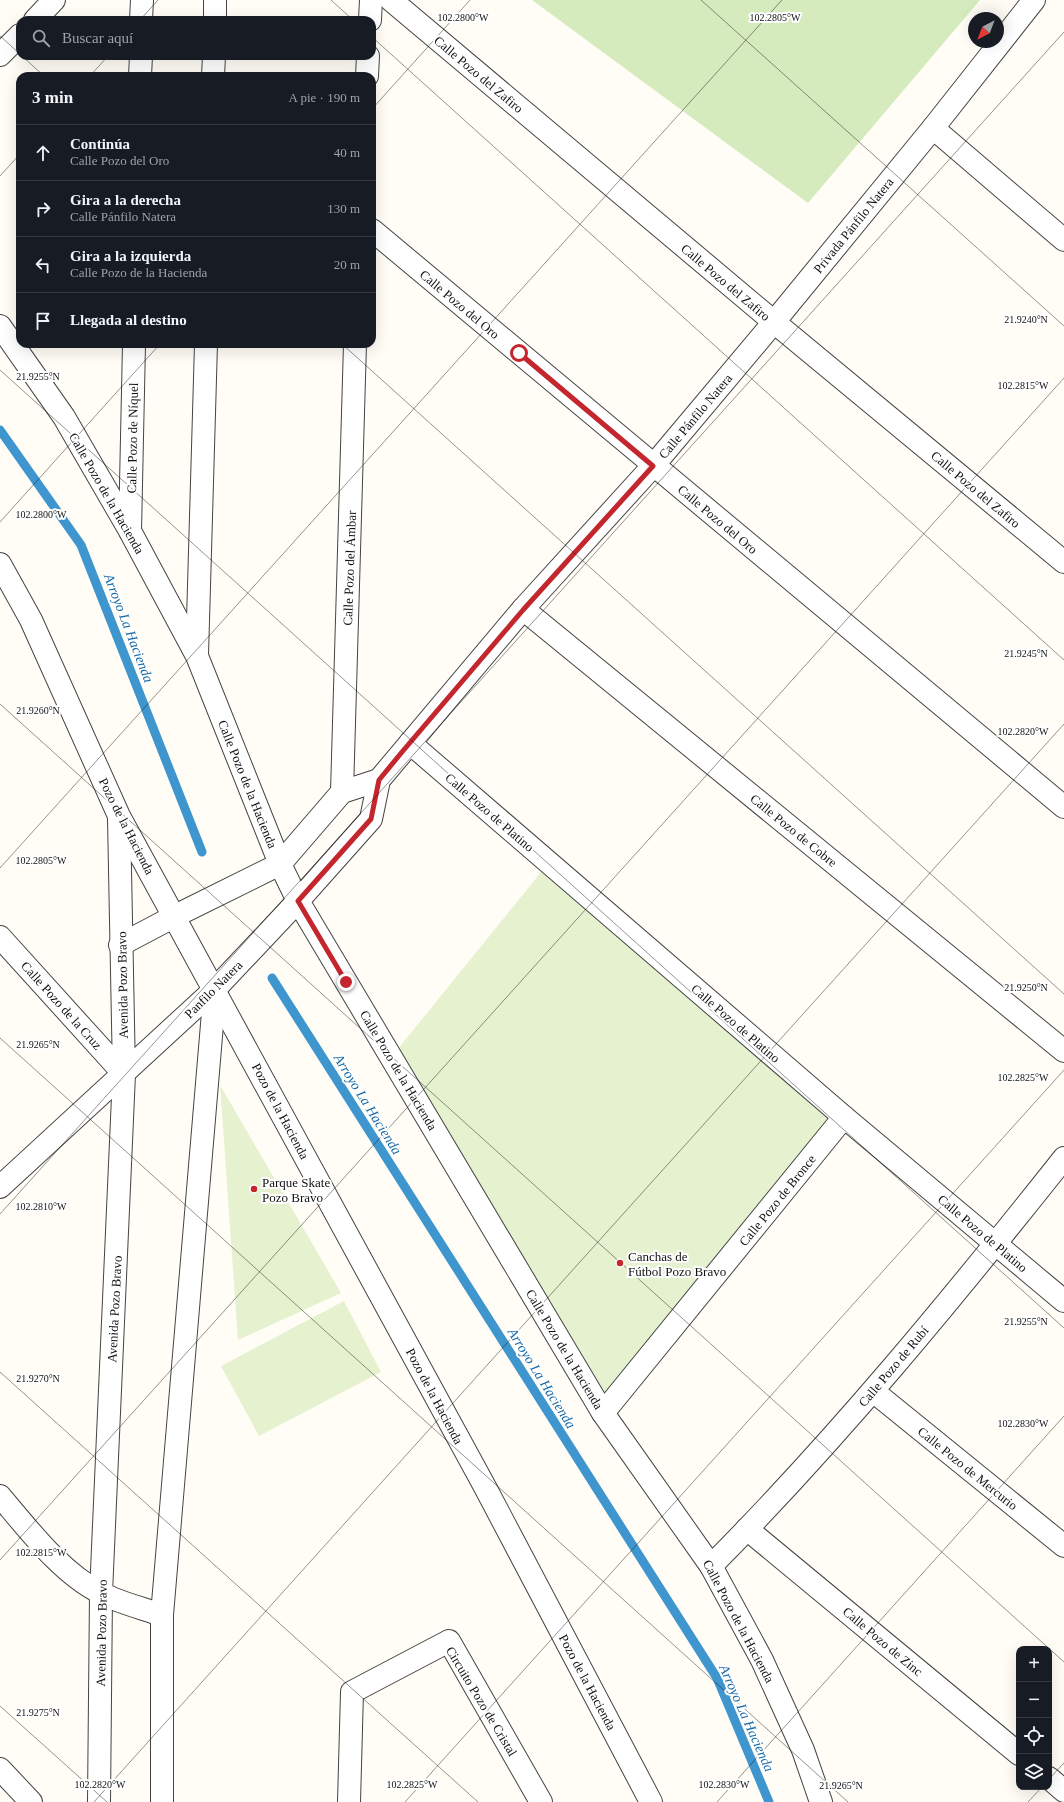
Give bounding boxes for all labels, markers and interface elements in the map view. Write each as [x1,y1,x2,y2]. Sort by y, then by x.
text: 102.2800°W [438,12,489,23]
text: 102.2805°W [750,12,801,23]
north arrow [968,12,1004,48]
search box [16,16,376,60]
icon: search [30,27,52,49]
text: Buscar aquí [62,30,133,46]
street label: Calle Pozo del Zafiro [431,33,526,116]
text: 3 min [32,88,73,107]
text: A pie · 190 m [289,90,360,105]
text: Continúa [70,136,130,152]
icon: ahead [32,142,54,164]
text: 40 m [334,145,360,160]
text: Calle Pozo del Oro [70,153,169,168]
street label: Privada Pánfilo Natera [810,174,897,276]
text: Gira a la derecha [70,192,181,208]
icon: right [32,198,54,220]
text: 130 m [327,201,360,216]
text: Calle Pánfilo Natera [70,209,176,224]
street label: Calle Pozo del Zafiro [678,241,773,324]
text: Gira a la izquierda [70,248,191,264]
icon: left [32,254,54,276]
text: 20 m [334,257,360,272]
text: Calle Pozo de la Hacienda [70,265,207,280]
street label: Calle Pozo del Oro [417,267,503,342]
icon: arrive [32,310,54,332]
text: Llegada al destino [70,312,187,328]
text: 21.9240°N [1004,314,1048,325]
route start [510,344,528,362]
text: 21.9255°N [16,371,60,382]
street label: Calle Pánfilo Natera [656,371,735,462]
text: 102.2815°W [998,380,1049,391]
street label: Calle Pozo de Níquel [124,382,141,494]
street label: Calle Pozo de la Hacienda [66,430,147,557]
street label: Calle Pozo del Zafiro [928,448,1023,531]
street label: Calle Pozo del Oro [675,482,761,557]
text: 102.2800°W [16,509,67,520]
street label: Calle Pozo del Ámbar [340,510,359,626]
water label: Arroyo La Hacienda [101,571,156,685]
text: 21.9245°N [1004,648,1048,659]
text: 21.9260°N [16,705,60,716]
street label: Calle Pozo de la Hacienda [215,718,280,851]
text: 102.2820°W [998,726,1049,737]
street label: Calle Pozo de Platino [442,770,537,855]
street label: Pozo de la Hacienda [96,775,158,877]
street label: Calle Pozo de Cobre [747,791,840,870]
text: 102.2805°W [16,855,67,866]
street label: Avenida Pozo Bravo [114,931,131,1039]
street label: Panfilo Natera [181,957,245,1021]
street label: Calle Pozo de la Cruz [18,958,105,1053]
route end [337,973,355,991]
street label: Calle Pozo de Platino [688,981,783,1066]
text: 21.9250°N [1004,982,1048,993]
street label: Calle Pozo de la Hacienda [357,1008,440,1133]
text: 21.9265°N [16,1039,60,1050]
water label: Arroyo La Hacienda [330,1051,405,1157]
street label: Pozo de la Hacienda [249,1061,312,1162]
text: 102.2825°W [998,1072,1049,1083]
street label: Calle Pozo de Bronce [736,1152,819,1249]
place label: Parque Skate Pozo Bravo [262,1175,330,1205]
marker: Parque Skate Pozo Bravo [249,1184,259,1194]
street label: Calle Pozo de Platino [935,1192,1031,1275]
text: 102.2810°W [16,1201,67,1212]
place label: Canchas de Fútbol Pozo Bravo [628,1249,726,1279]
street label: Avenida Pozo Bravo [104,1255,125,1363]
marker: Canchas de Fútbol Pozo Bravo [615,1258,625,1268]
street label: Calle Pozo de la Hacienda [523,1287,606,1412]
text: 21.9255°N [1004,1316,1048,1327]
street label: Calle Pozo de Rubí [855,1323,932,1410]
water label: Arroyo La Hacienda [504,1325,579,1431]
street label: Pozo de la Hacienda [403,1346,466,1447]
text: 21.9270°N [16,1373,60,1384]
text: 102.2830°W [998,1418,1049,1429]
street label: Calle Pozo de Mercurio [915,1424,1021,1513]
text: 102.2815°W [16,1547,67,1558]
street label: Calle Pozo de la Hacienda [700,1557,777,1686]
street label: Avenida Pozo Bravo [93,1579,110,1687]
street label: Calle Pozo de Zinc [840,1604,926,1679]
street label: Pozo de la Hacienda [556,1632,619,1733]
street label: Circuito Pozo de Cristal [443,1644,520,1759]
map controls [1016,1646,1052,1790]
button: + [1016,1646,1052,1682]
water label: Arroyo La Hacienda [716,1662,777,1774]
button: − [1016,1682,1052,1718]
text: 21.9275°N [16,1707,60,1718]
button: locate [1016,1718,1052,1754]
button: layers [1016,1754,1052,1790]
text: 102.2820°W [75,1779,126,1790]
text: 102.2825°W [387,1779,438,1790]
text: 102.2830°W [699,1779,750,1790]
text: 21.9265°N [819,1780,863,1791]

